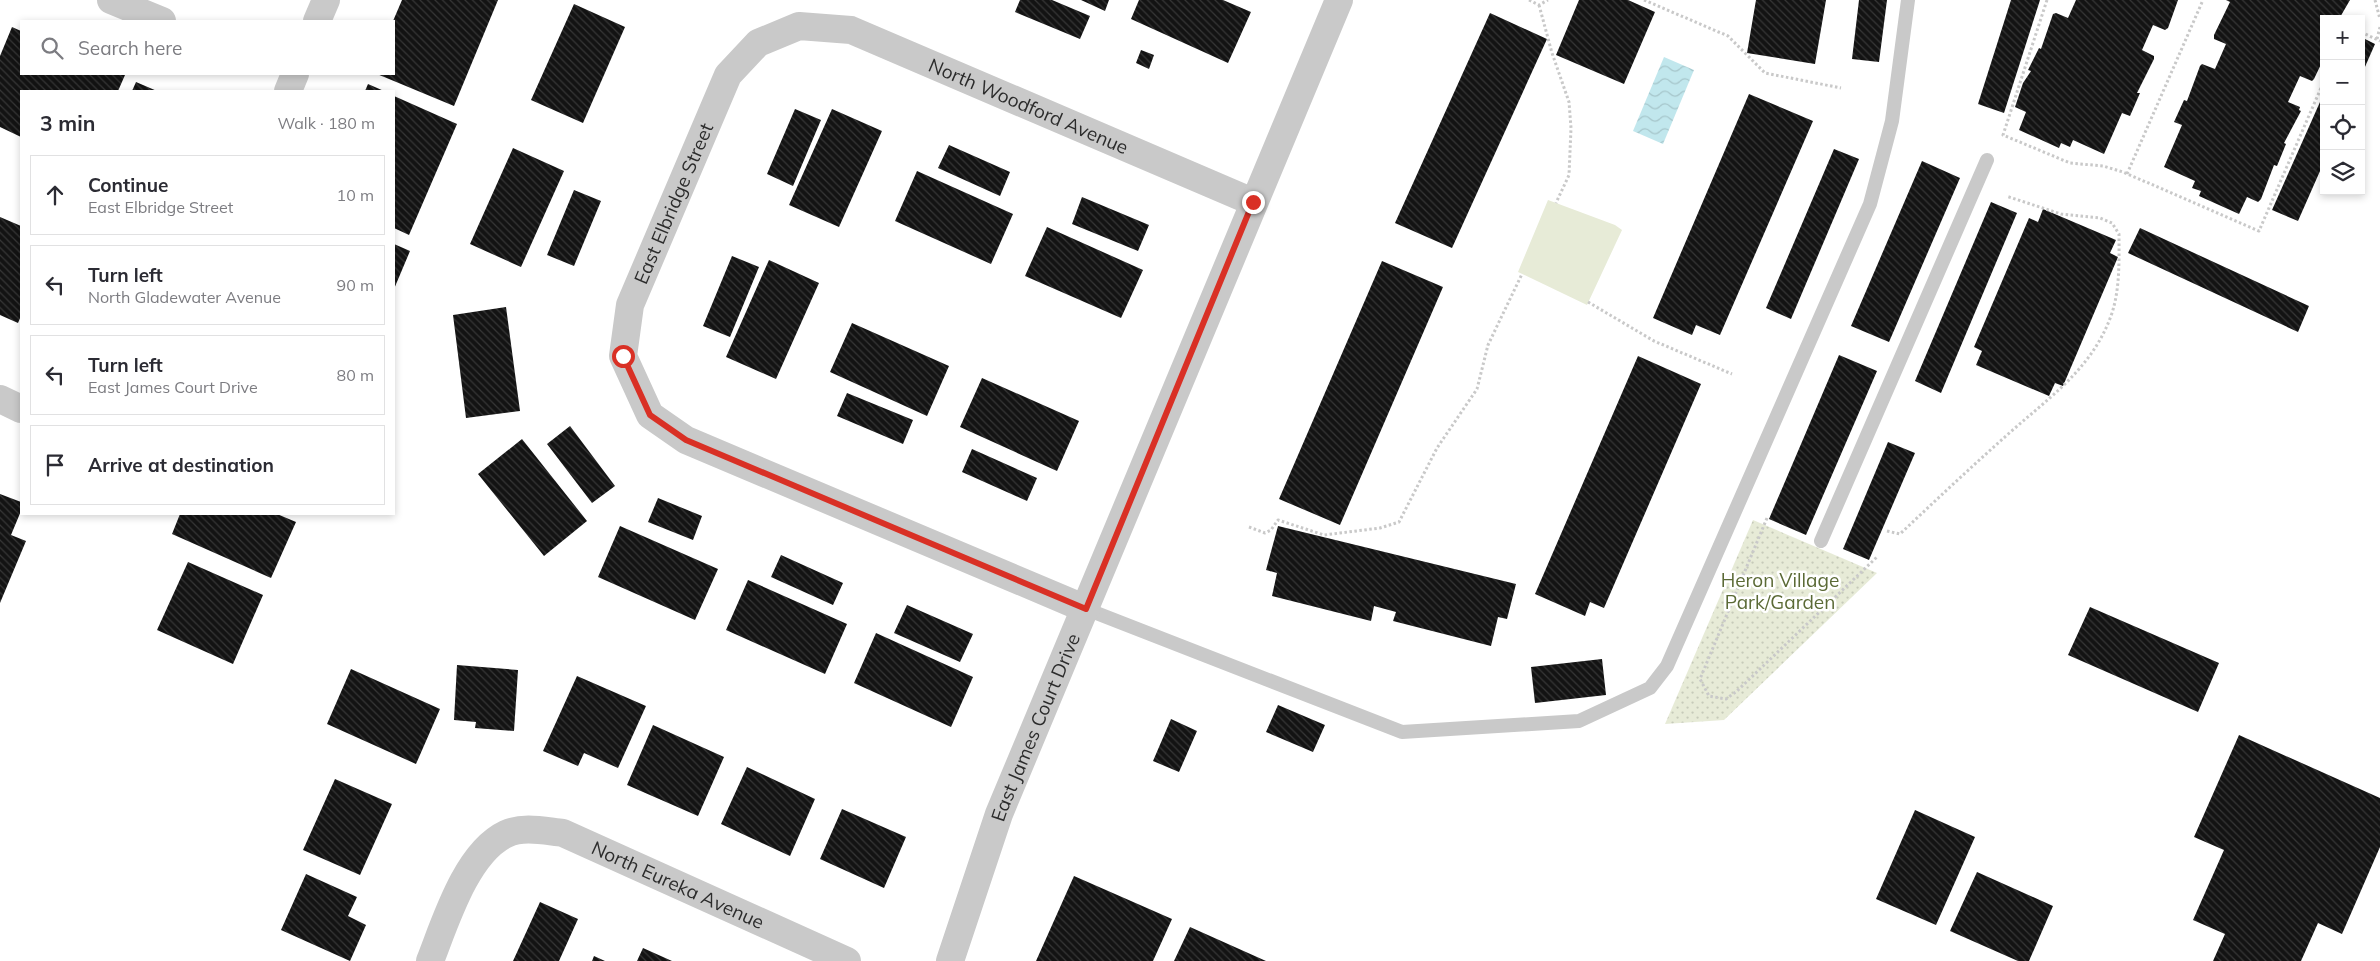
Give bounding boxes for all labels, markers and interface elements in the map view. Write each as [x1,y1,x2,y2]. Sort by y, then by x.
map controls [2320,15,2365,195]
button: + [2320,15,2365,60]
search box [20,20,395,75]
icon: search [38,34,66,62]
text: Search here [78,36,182,60]
street label: North Woodford Avenue [925,53,1132,159]
button: − [2320,60,2365,105]
button: locate [2320,105,2365,150]
text: 3 min [40,110,95,136]
text: Walk · 180 m [277,113,375,133]
street label: East Elbridge Street [628,119,718,287]
button: layers [2320,150,2365,195]
text: Continue [88,173,168,197]
icon: ahead [41,181,69,209]
text: 10 m [337,185,374,205]
route end [1242,191,1265,214]
text: East Elbridge Street [88,197,233,217]
text: Turn left [88,263,163,287]
icon: left [41,271,69,299]
text: 90 m [337,275,374,295]
text: North Gladewater Avenue [88,287,281,307]
route start [612,345,635,368]
text: Turn left [88,353,163,377]
icon: left [41,361,69,389]
text: 80 m [337,365,374,385]
text: East James Court Drive [88,377,258,397]
icon: arrive [41,451,69,479]
text: Arrive at destination [88,453,274,477]
park label: Heron Village Park/Garden [1721,568,1839,614]
street label: East James Court Drive [985,630,1085,824]
street label: North Eureka Avenue [588,835,768,934]

